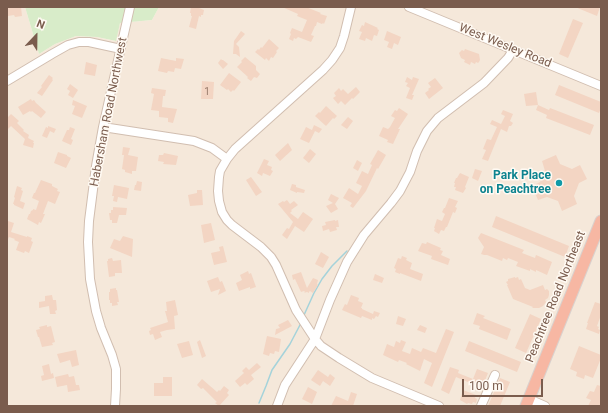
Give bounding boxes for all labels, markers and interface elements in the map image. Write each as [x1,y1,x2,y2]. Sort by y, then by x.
north arrow [16,16,56,56]
text: N [35,17,47,32]
street label: West Wesley Road [457,21,553,71]
street label: Habersham Road Northwest [87,36,131,188]
house number: 1 [204,86,210,98]
place label: Park Place on Peachtree [480,169,551,197]
marker: Park Place on Peachtree [554,178,564,188]
street label: Peachtree Road Northeast [523,229,589,365]
scale bar [464,371,545,397]
text: 100 m [469,379,503,393]

